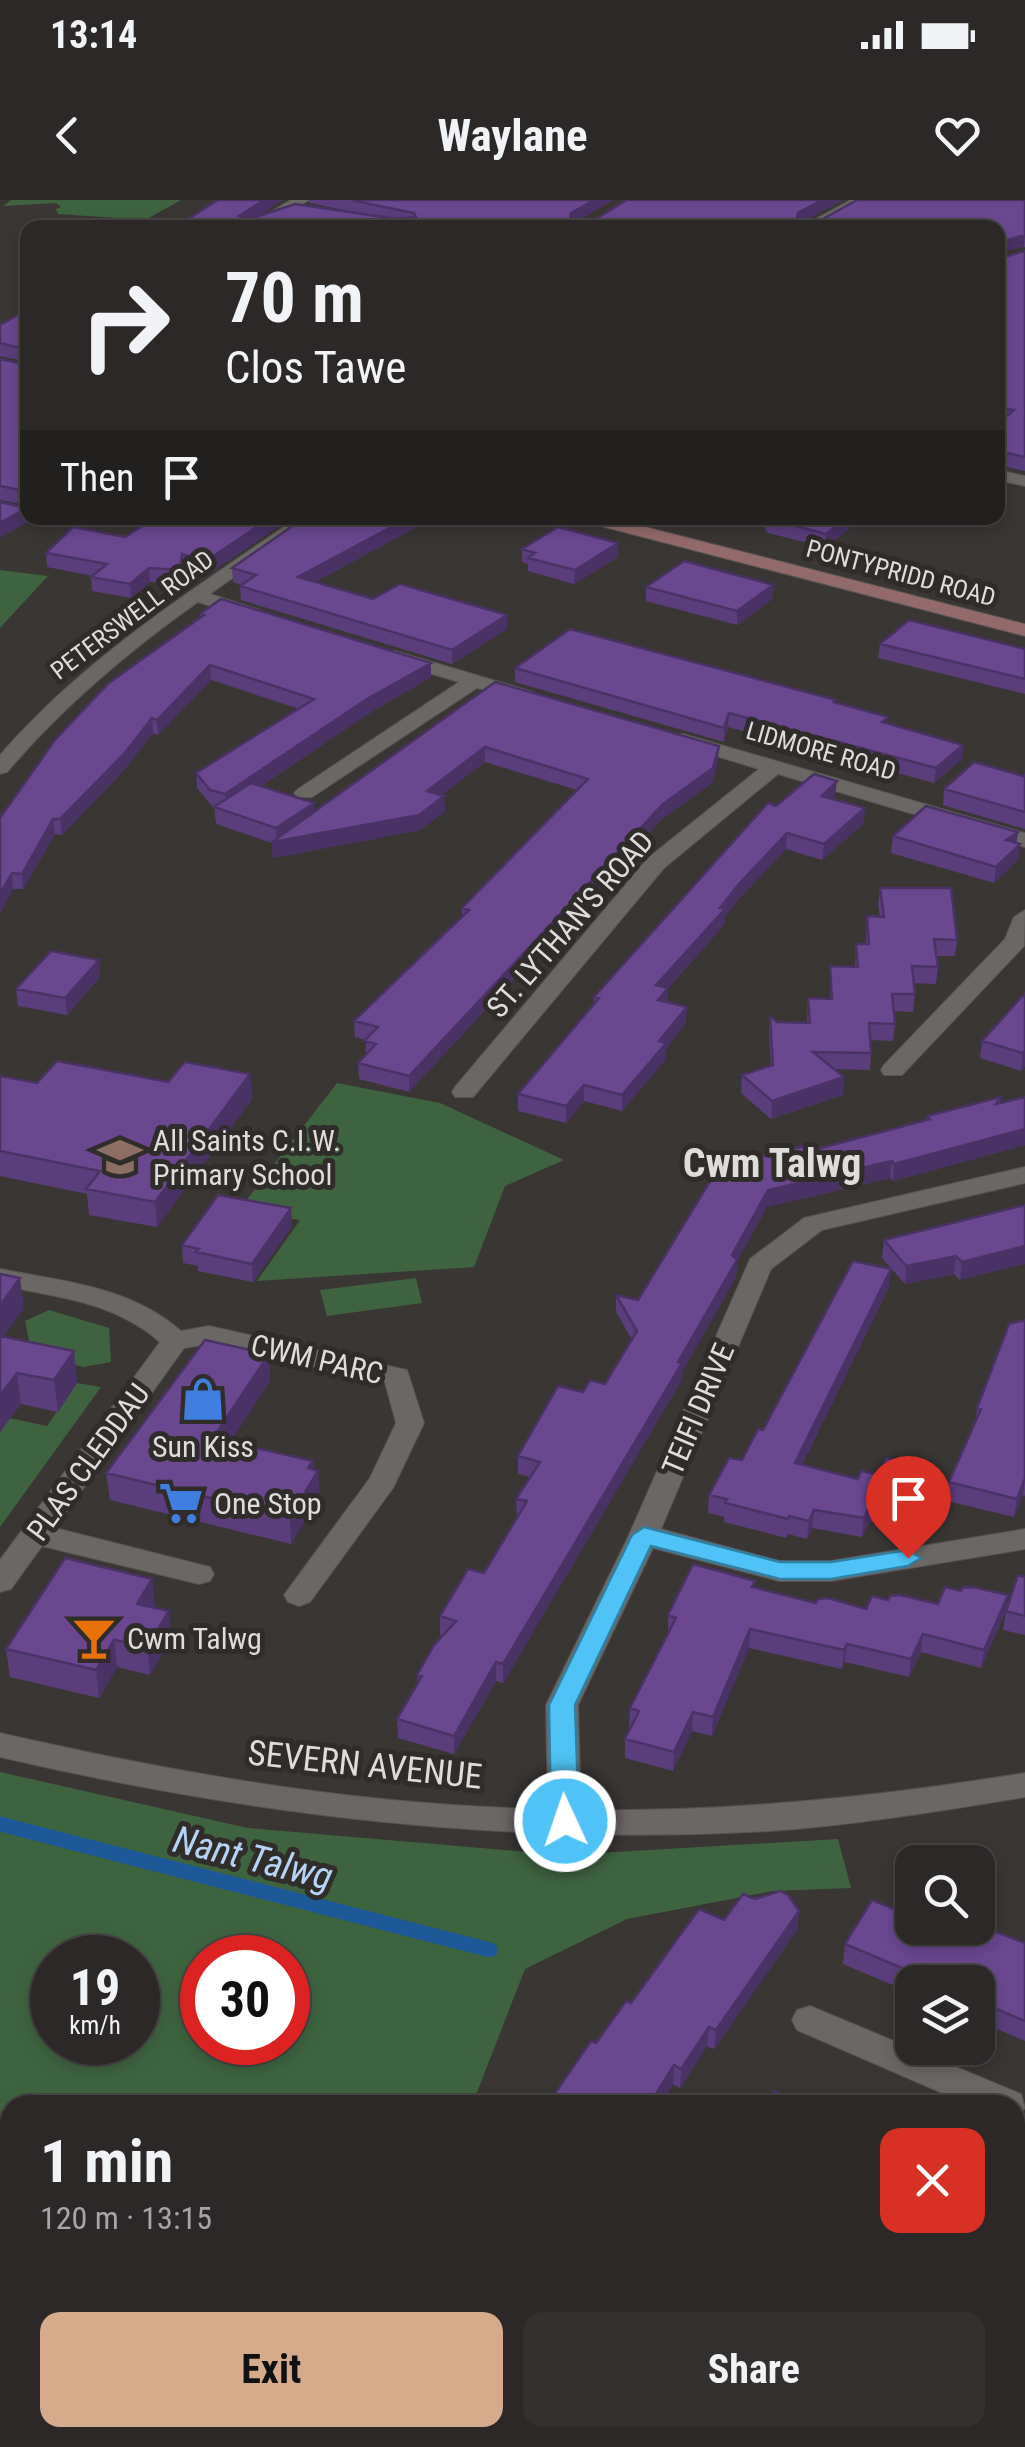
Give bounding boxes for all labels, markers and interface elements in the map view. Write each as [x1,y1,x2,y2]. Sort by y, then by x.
text: 13:14 [50,13,137,57]
icon: back [40,108,95,163]
icon: heart [930,108,985,163]
text: Waylane [437,109,588,162]
text: 70 m [225,257,364,339]
icon: right [60,260,190,390]
text: Clos Tawe [225,341,406,394]
icon: arrive [154,450,209,505]
text: Then [60,456,134,500]
street label: PONTYPRIDD ROAD [803,534,999,612]
street label: PETERSWELL ROAD [45,544,219,686]
street label: LIDMORE ROAD [743,716,899,786]
street label: ST. LYTHAN'S ROAD [479,824,661,1024]
place label: All Saints C.I.W. Primary School [153,1123,341,1192]
school or university icon: All Saints C.I.W. Primary School [96,1133,144,1181]
district label: Cwm Talwg [683,1140,861,1187]
street label: CWM PARC [248,1327,386,1391]
street label: TEIFI DRIVE [655,1338,741,1480]
shop icon: Sun Kiss [179,1375,227,1423]
street label: PLAS CLEDDAU [19,1377,157,1547]
place label: Sun Kiss [152,1429,254,1464]
pin [866,1456,951,1559]
icon: arrive [881,1471,936,1526]
supermarket icon: One Stop [157,1479,205,1527]
place label: One Stop [214,1486,322,1521]
bar icon: Cwm Talwg [70,1614,118,1662]
place label: Cwm Talwg [127,1621,262,1656]
street label: SEVERN AVENUE [246,1732,484,1798]
position arrow [513,1769,617,1873]
water label: Nant Talwg [169,1817,337,1899]
map controls [895,1845,995,2065]
button: search [895,1845,995,1945]
speed limit sign: 30 [180,1935,310,2065]
text: 19 [70,1959,120,2017]
button: layers [895,1965,995,2065]
text: km/h [69,2011,121,2040]
text: 1 min [40,2126,173,2197]
button: close [880,2128,985,2233]
text: 120 m · 13:15 [40,2199,212,2237]
button: Exit [40,2312,503,2427]
button: Share [523,2312,985,2427]

